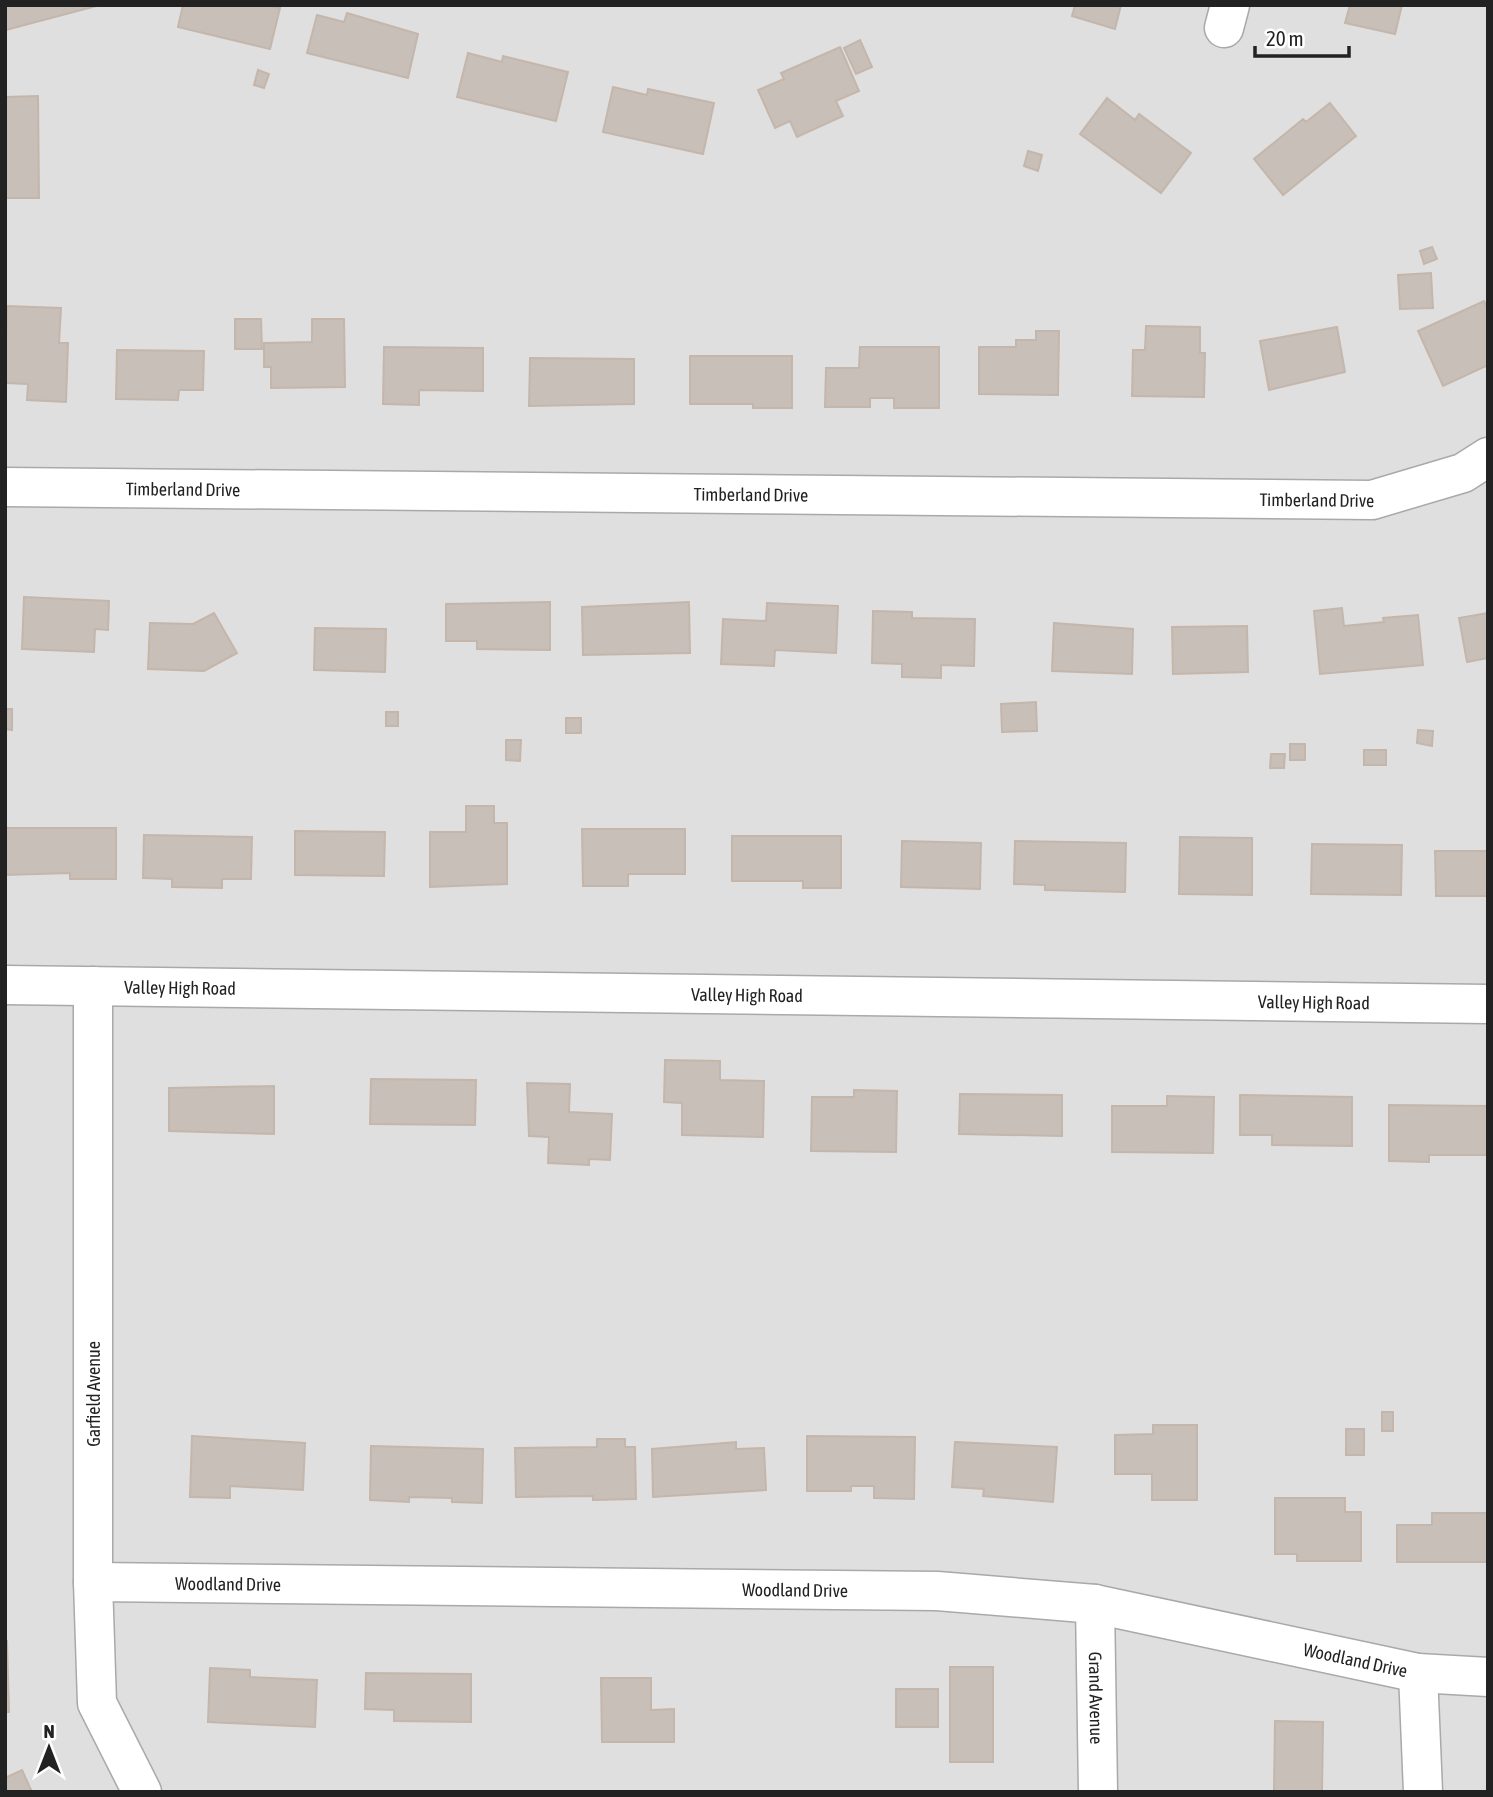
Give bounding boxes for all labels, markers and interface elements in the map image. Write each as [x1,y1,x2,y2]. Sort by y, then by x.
scale bar [1255,14,1350,58]
text: 20 m [1266,26,1304,50]
street label: Timberland Drive [126,478,240,500]
street label: Timberland Drive [694,483,808,505]
street label: Timberland Drive [1260,488,1374,511]
street label: Valley High Road [124,976,236,998]
street label: Valley High Road [691,983,803,1006]
street label: Valley High Road [1258,991,1370,1013]
street label: Garfield Avenue [83,1341,104,1447]
street label: Woodland Drive [175,1572,281,1595]
street label: Woodland Drive [742,1578,848,1601]
street label: Woodland Drive [1302,1638,1410,1681]
street label: Grand Avenue [1085,1652,1108,1744]
north arrow [14,1713,84,1783]
text: N [43,1720,55,1742]

